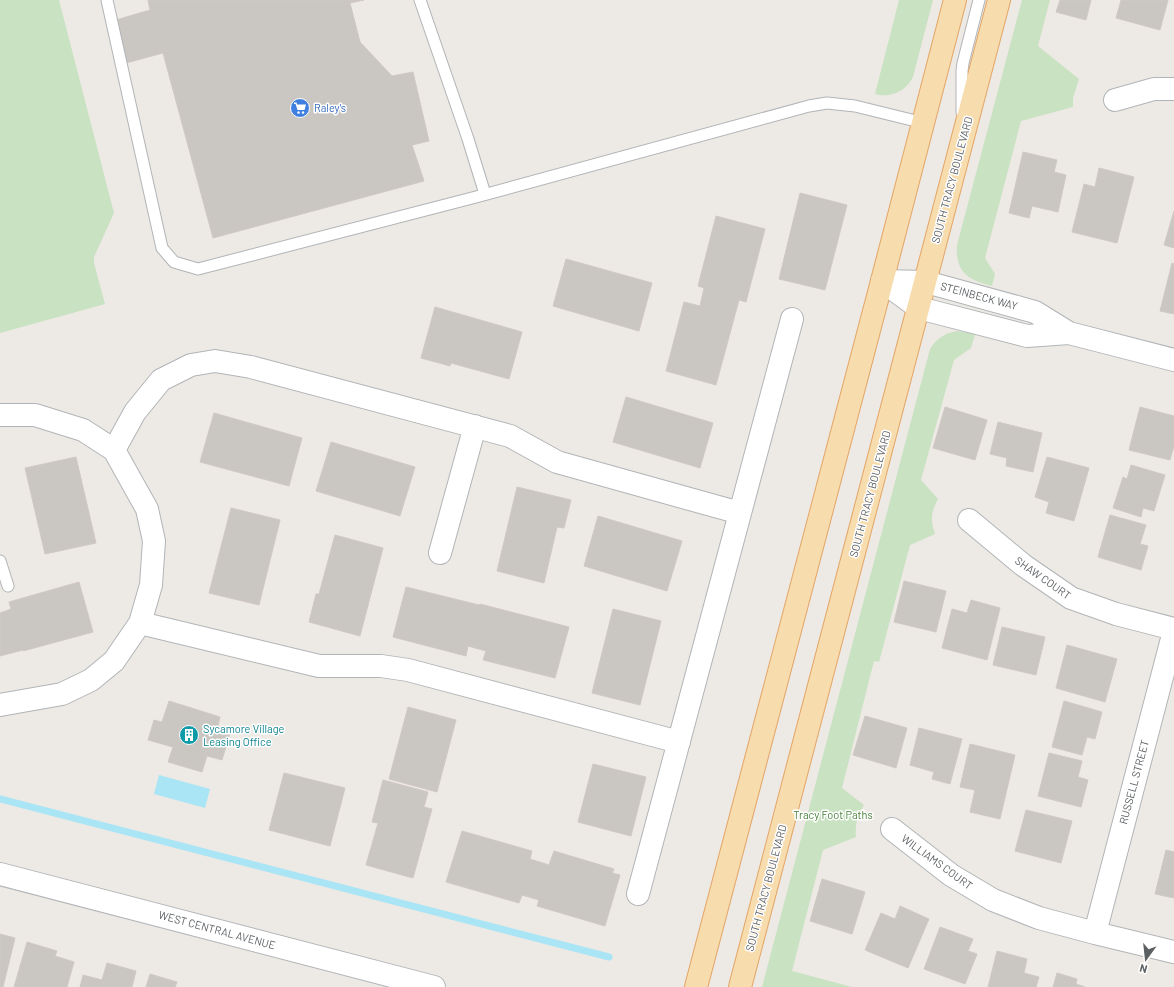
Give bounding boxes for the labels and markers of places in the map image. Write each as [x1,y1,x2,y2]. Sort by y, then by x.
supermarket icon: Raley's [289,97,311,119]
place label: Raley's [314,101,346,114]
place label: Sycamore Village Leasing Office [203,722,285,748]
building icon: Sycamore Village Leasing Office [178,724,200,746]

